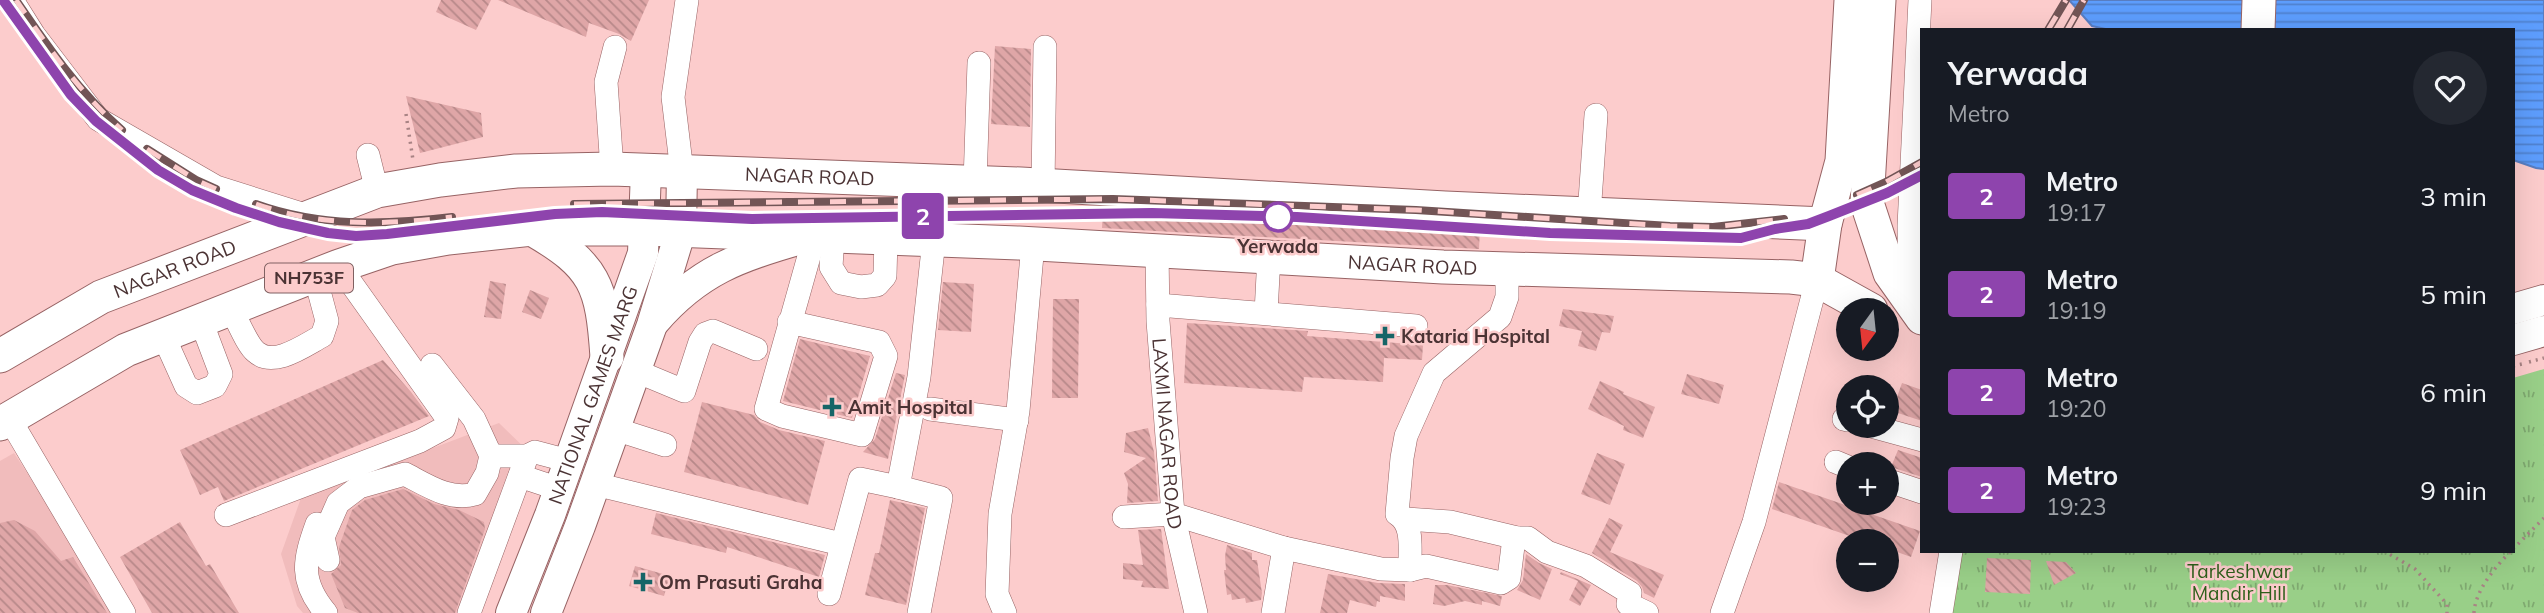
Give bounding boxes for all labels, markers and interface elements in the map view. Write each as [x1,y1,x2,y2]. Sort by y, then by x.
button: heart [2413,51,2487,125]
text: Yerwada [1948,52,2088,93]
text: Metro [1948,99,2010,128]
street label: NAGAR ROAD [745,162,875,191]
text: Metro [2046,165,2118,198]
text: 3 min [2420,180,2487,213]
text: 2 [1979,181,1994,211]
line badge: 2 [900,193,946,239]
text: 19:17 [2046,198,2106,227]
text: 2 [916,201,930,231]
marker: Yerwada [1263,202,1293,232]
street label: NAGAR ROAD [110,234,240,303]
place label: Yerwada [1237,234,1318,258]
street label: NAGAR ROAD [1347,250,1478,280]
text: Metro [2046,263,2118,296]
road number: NH753F [265,264,353,292]
text: 5 min [2420,278,2487,311]
text: 2 [1979,279,1994,309]
street label: NATIONAL GAMES MARG [543,282,643,507]
text: 19:19 [2046,296,2106,325]
north arrow [1836,298,1899,360]
map controls [1836,298,1899,592]
place label: Kataria Hospital [1401,324,1550,348]
marker: Kataria Hospital [1375,326,1395,346]
street label: LAXMI NAGAR ROAD [1147,337,1188,532]
text: Metro [2046,361,2118,394]
button: locate [1836,375,1899,438]
text: 6 min [2420,376,2487,409]
text: 2 [1979,377,1994,407]
text: 19:20 [2046,394,2106,423]
place label: Amit Hospital [848,395,973,419]
marker: Amit Hospital [822,397,842,417]
button: + [1836,452,1899,515]
text: Metro [2046,459,2118,492]
text: 9 min [2420,474,2487,507]
text: 2 [1979,475,1994,505]
text: 19:23 [2046,492,2106,521]
button: − [1836,529,1899,592]
park label: Tarkeshwar Mandir Hill [2187,559,2291,605]
place label: Om Prasuti Graha [659,570,823,594]
marker: Om Prasuti Graha [633,572,653,592]

